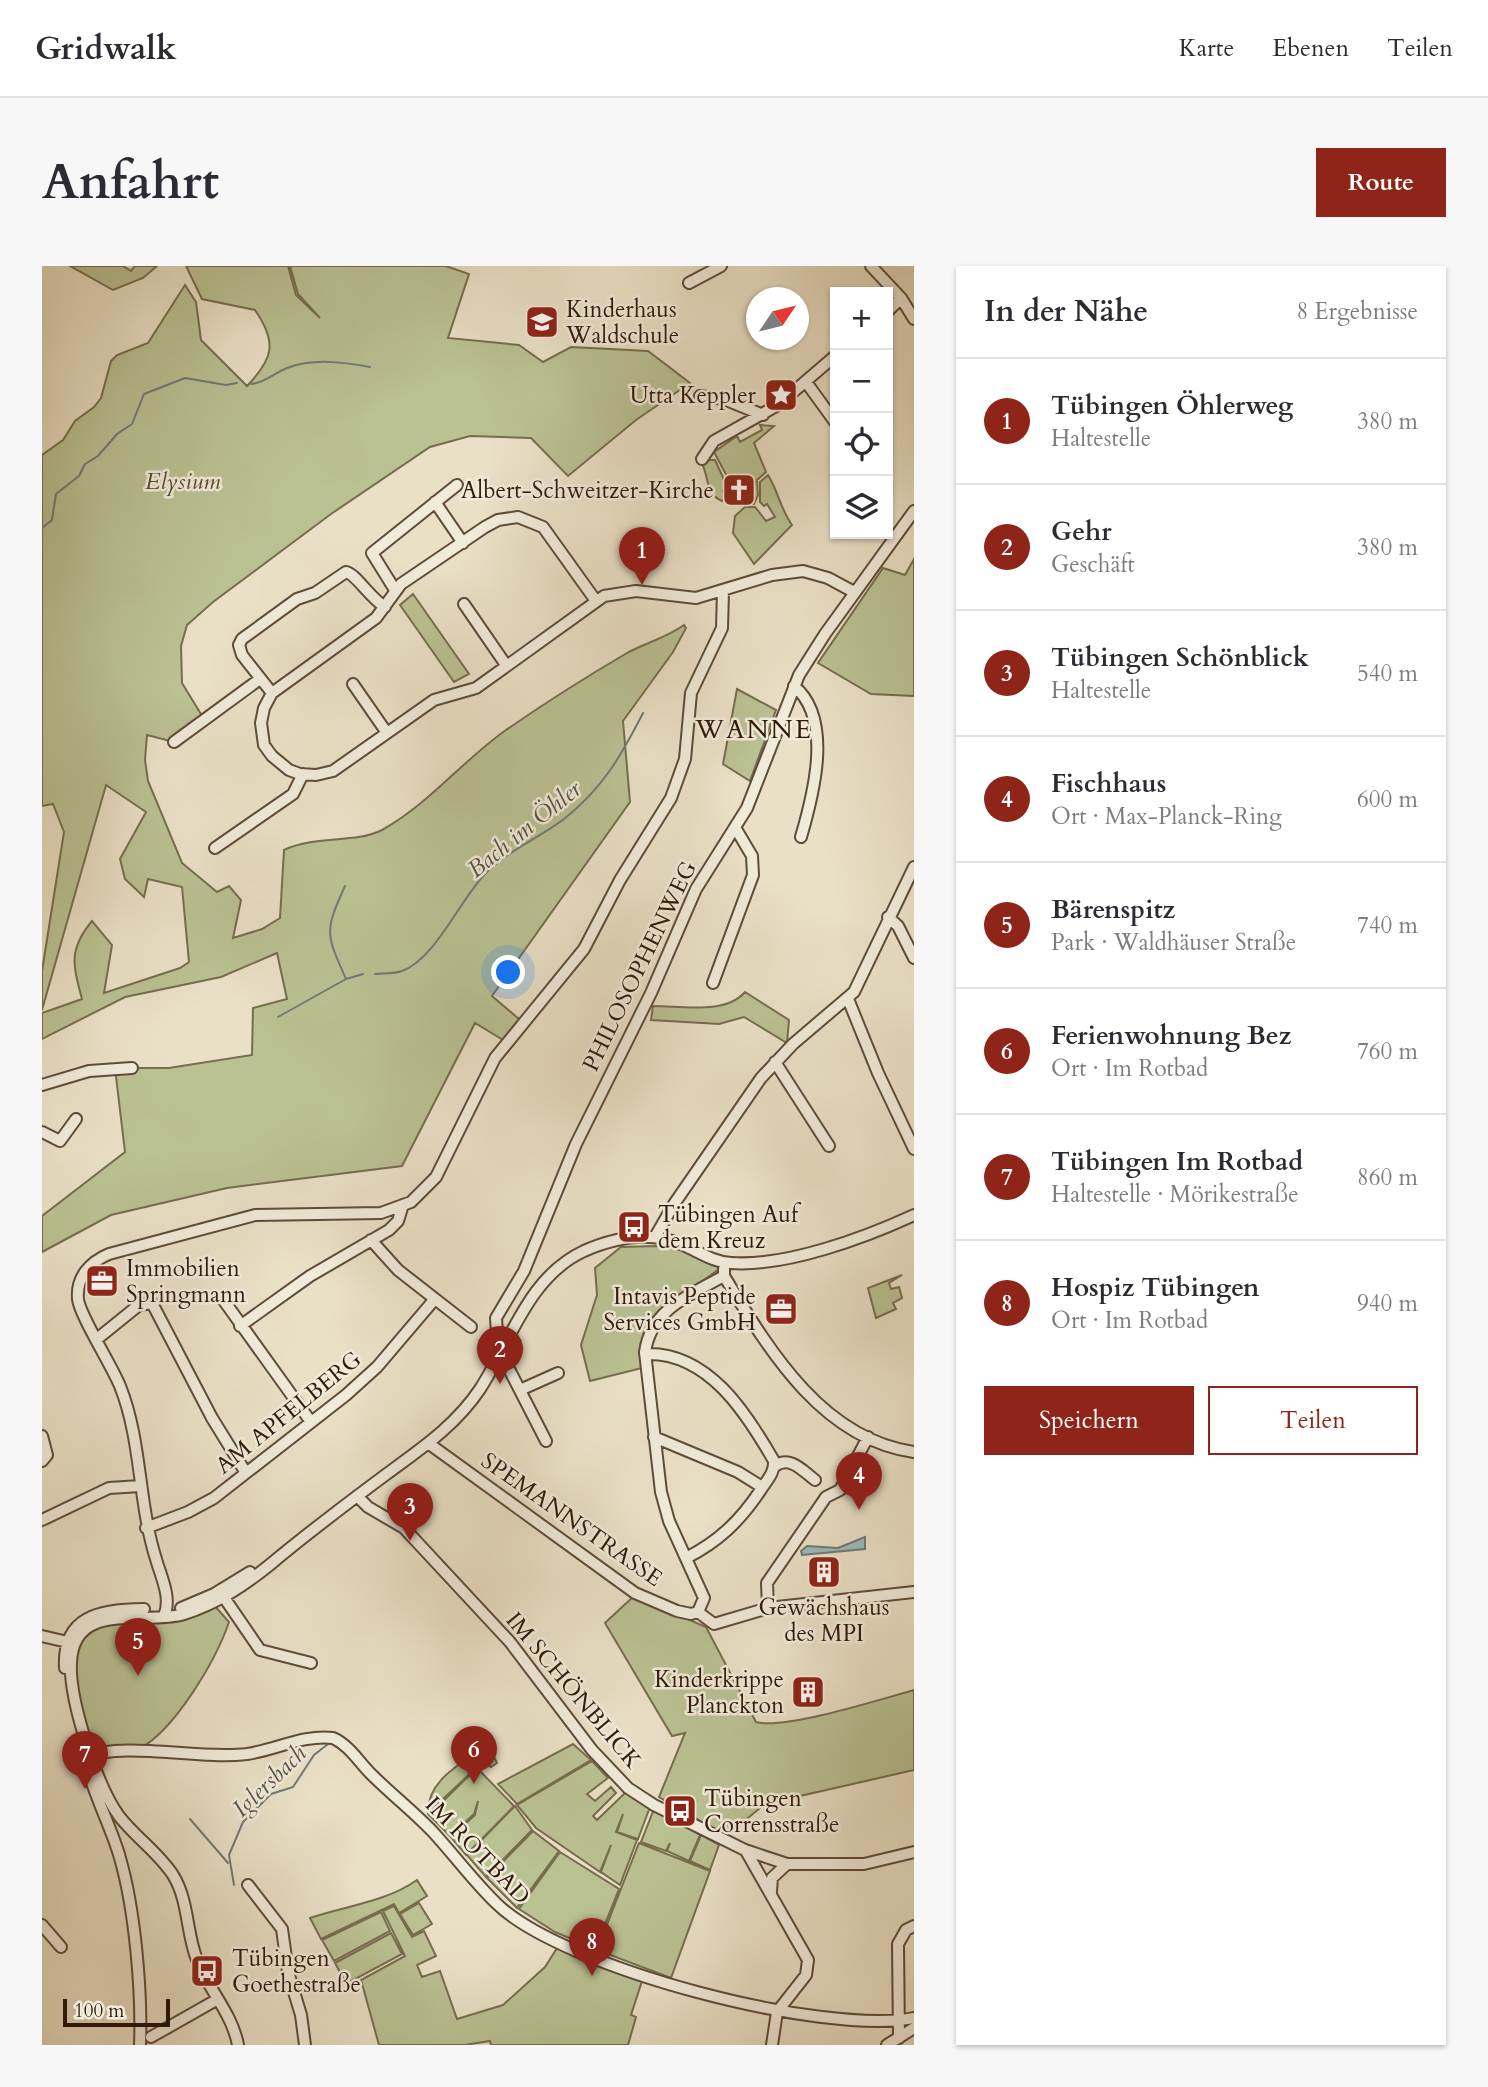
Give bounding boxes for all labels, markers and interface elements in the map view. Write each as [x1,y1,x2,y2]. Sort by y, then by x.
text: Gridwalk [35,26,177,71]
text: Karte [1179,32,1234,65]
text: Ebenen [1272,32,1349,65]
text: Teilen [1387,32,1453,65]
button: Route [1316,148,1446,217]
text: Anfahrt [42,149,219,216]
north arrow [746,287,809,350]
map controls [830,287,893,539]
button: + [830,287,893,350]
text: In der Nähe [984,291,1148,332]
place label: Kinderhaus Waldschule [565,294,679,351]
text: 8 Ergebnisse [1296,296,1418,327]
school or university icon: Kinderhaus Waldschule [523,303,561,341]
button: − [830,350,893,413]
place icon: Utta Keppler [762,376,800,414]
place label: Utta Keppler [630,380,757,411]
text: Tübingen Öhlerweg [1051,388,1293,423]
text: 1 [1001,406,1013,437]
text: 380 m [1357,406,1418,437]
button: locate [830,413,893,476]
text: Haltestelle [1051,423,1151,454]
park label: Elysium [145,466,221,497]
church icon: Albert-Schweitzer-Kirche [720,471,758,509]
place label: Albert-Schweitzer-Kirche [461,475,714,506]
button: layers [830,476,893,539]
text: Gehr [1051,514,1112,549]
pin: 1 [619,527,665,585]
text: 2 [1001,532,1013,563]
text: 380 m [1357,532,1418,563]
text: Geschäft [1051,549,1135,580]
text: Tübingen Schönblick [1051,640,1309,675]
text: 3 [1001,658,1013,689]
text: 540 m [1357,658,1418,689]
text: Haltestelle [1051,675,1151,706]
district label: WANNE [694,712,813,747]
text: Fischhaus [1051,766,1166,801]
water label: Bach im Öhler [460,772,589,886]
text: 4 [1001,784,1013,815]
text: 600 m [1357,784,1418,815]
text: Ort · Max-Planck-Ring [1051,801,1282,832]
street label: PHILOSOPHENWEG [575,856,704,1077]
text: Bärenspitz [1051,892,1175,927]
text: 5 [1001,910,1013,941]
text: 740 m [1357,910,1418,941]
text: Park · Waldhäuser Straße [1051,927,1296,958]
your location [491,955,525,989]
text: Ferienwohnung Bez [1051,1018,1291,1053]
text: 6 [1001,1036,1013,1067]
text: 760 m [1357,1036,1418,1067]
text: Ort · Im Rotbad [1051,1053,1208,1084]
text: Tübingen Im Rotbad [1051,1144,1303,1179]
text: 7 [1001,1162,1013,1193]
text: 860 m [1357,1162,1418,1193]
text: Haltestelle · Mörikestraße [1051,1179,1299,1210]
place label: Tübingen Auf dem Kreuz [658,1199,802,1256]
bus stop icon: Tübingen Auf dem Kreuz [615,1208,653,1246]
place label: Immobilien Springmann [126,1253,246,1310]
office icon: Immobilien Springmann [83,1262,121,1300]
text: Hospiz Tübingen [1051,1270,1259,1305]
place label: Intavis Peptide Services GmbH [604,1281,756,1338]
text: 8 [1001,1288,1013,1319]
text: 940 m [1357,1288,1418,1319]
office icon: Intavis Peptide Services GmbH [762,1290,800,1328]
text: Ort · Im Rotbad [1051,1305,1208,1336]
pin: 2 [477,1326,523,1384]
street label: AM APFELBERG [209,1344,368,1481]
button: Speichern [984,1386,1194,1455]
button: Teilen [1208,1386,1418,1455]
street label: SPEMANNSTRASSE [475,1445,668,1594]
pin: 4 [836,1452,882,1510]
pin: 3 [387,1483,433,1541]
building icon: Gewächshaus des MPI [805,1553,843,1591]
place label: Gewächshaus des MPI [759,1592,889,1649]
street label: IM SCHÖNBLICK [499,1605,649,1776]
pin: 5 [115,1618,161,1676]
place label: Kinderkrippe Planckton [654,1664,784,1721]
building icon: Kinderkrippe Planckton [789,1673,827,1711]
pin: 6 [451,1726,497,1784]
pin: 7 [62,1731,108,1789]
water label: Iglersbach [225,1738,314,1825]
place label: Tübingen Corrensstraße [704,1783,839,1840]
street label: IM ROTBAD [418,1790,537,1911]
bus stop icon: Tübingen Corrensstraße [661,1792,699,1830]
pin: 8 [569,1918,615,1976]
place label: Tübingen Goethestraße [232,1943,361,2000]
bus stop icon: Tübingen Goethestraße [188,1952,226,1990]
scale bar [63,1996,170,2028]
text: 100 m [74,1998,124,2024]

